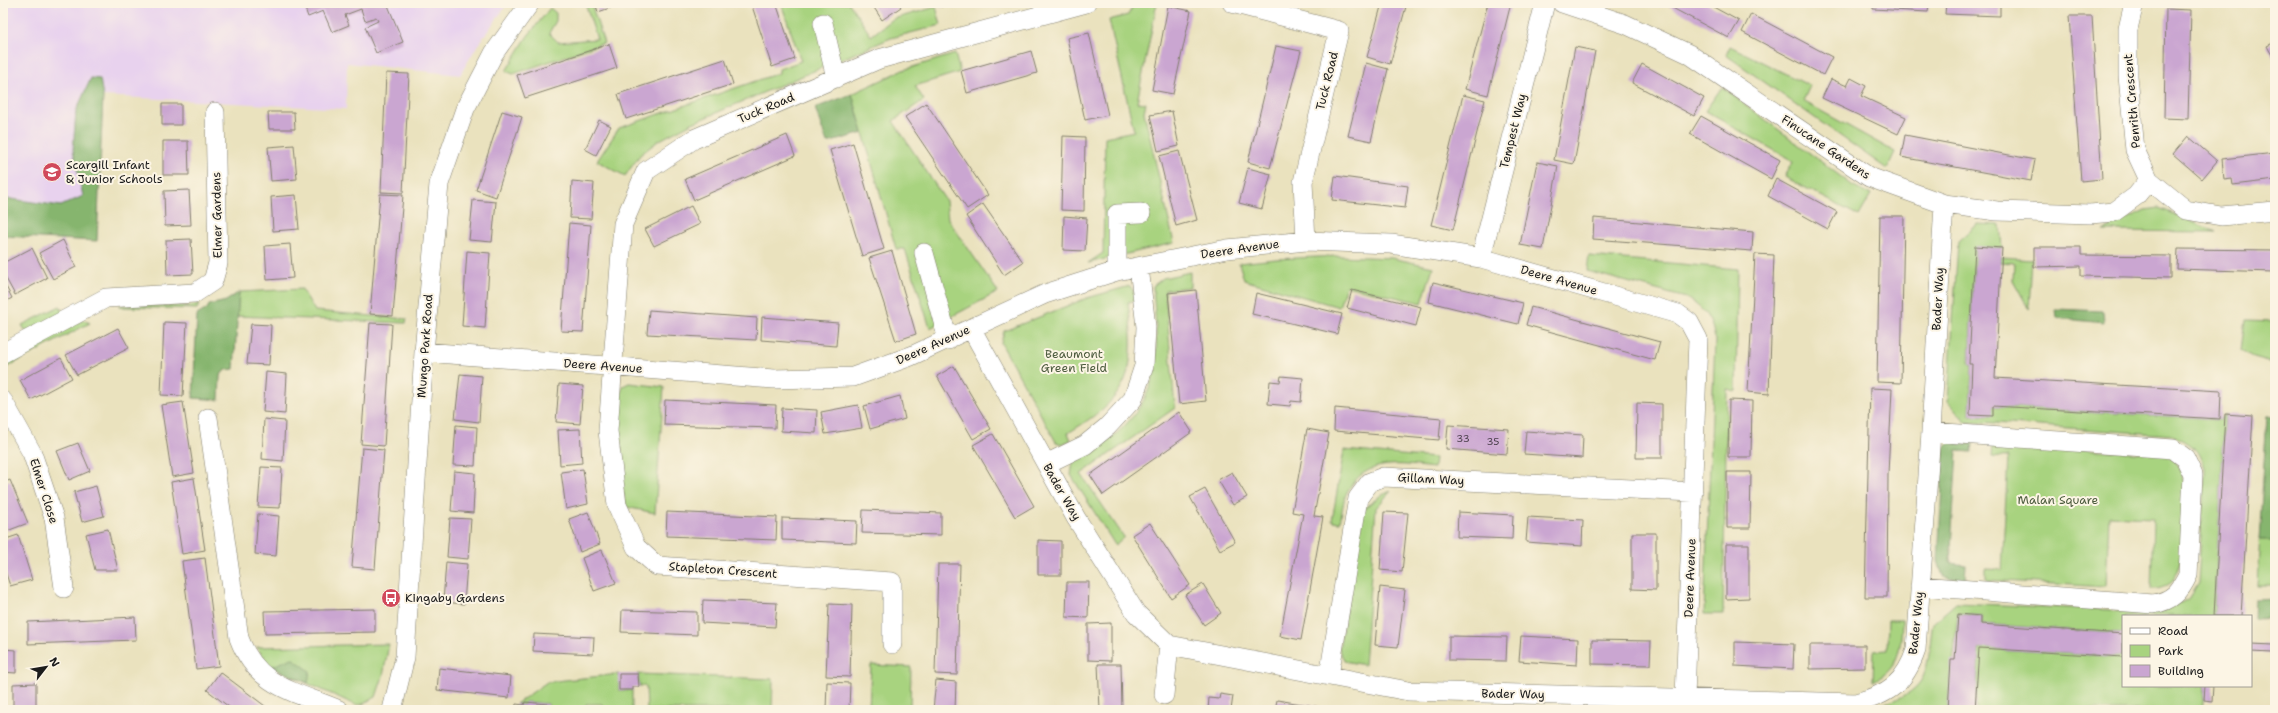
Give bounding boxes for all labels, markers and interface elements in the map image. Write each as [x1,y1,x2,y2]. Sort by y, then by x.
street label: Tuck Road [1312,50,1342,112]
street label: Penrith Crescent [2120,53,2144,149]
street label: Tuck Road [735,89,797,127]
street label: Tempest Way [1496,92,1530,170]
street label: Finucane Gardens [1778,111,1874,183]
place label: Scargill Infant & Junior Schools [66,157,163,187]
school or university icon: Scargill Infant & Junior Schools [41,161,63,183]
street label: Elmer Gardens [208,172,226,258]
street label: Deere Avenue [1200,236,1281,262]
street label: Deere Avenue [1519,261,1599,299]
street label: Bader Way [1928,267,1948,331]
street label: Mungo Park Road [413,293,437,398]
street label: Deere Avenue [894,322,973,368]
park label: Beaumont Green Field [1041,346,1108,376]
street label: Deere Avenue [563,355,643,377]
house number: 33 [1456,432,1470,445]
house number: 35 [1487,435,1499,448]
street label: Elmer Close [26,456,62,526]
street label: Bader Way [1039,461,1085,524]
street label: Gillam Way [1397,469,1465,489]
park label: Malan Square [2018,492,2099,508]
street label: Deere Avenue [1681,538,1699,618]
street label: Stapleton Crescent [668,558,778,582]
bus stop icon: Kingaby Gardens [380,587,402,609]
place label: Kingaby Gardens [405,590,505,606]
street label: Bader Way [1905,591,1927,655]
legend [2122,615,2252,687]
text: Road [2158,623,2189,639]
text: Park [2158,643,2184,659]
north arrow [26,647,66,687]
text: N [45,655,63,670]
text: Building [2158,663,2204,679]
street label: Bader Way [1481,685,1545,703]

